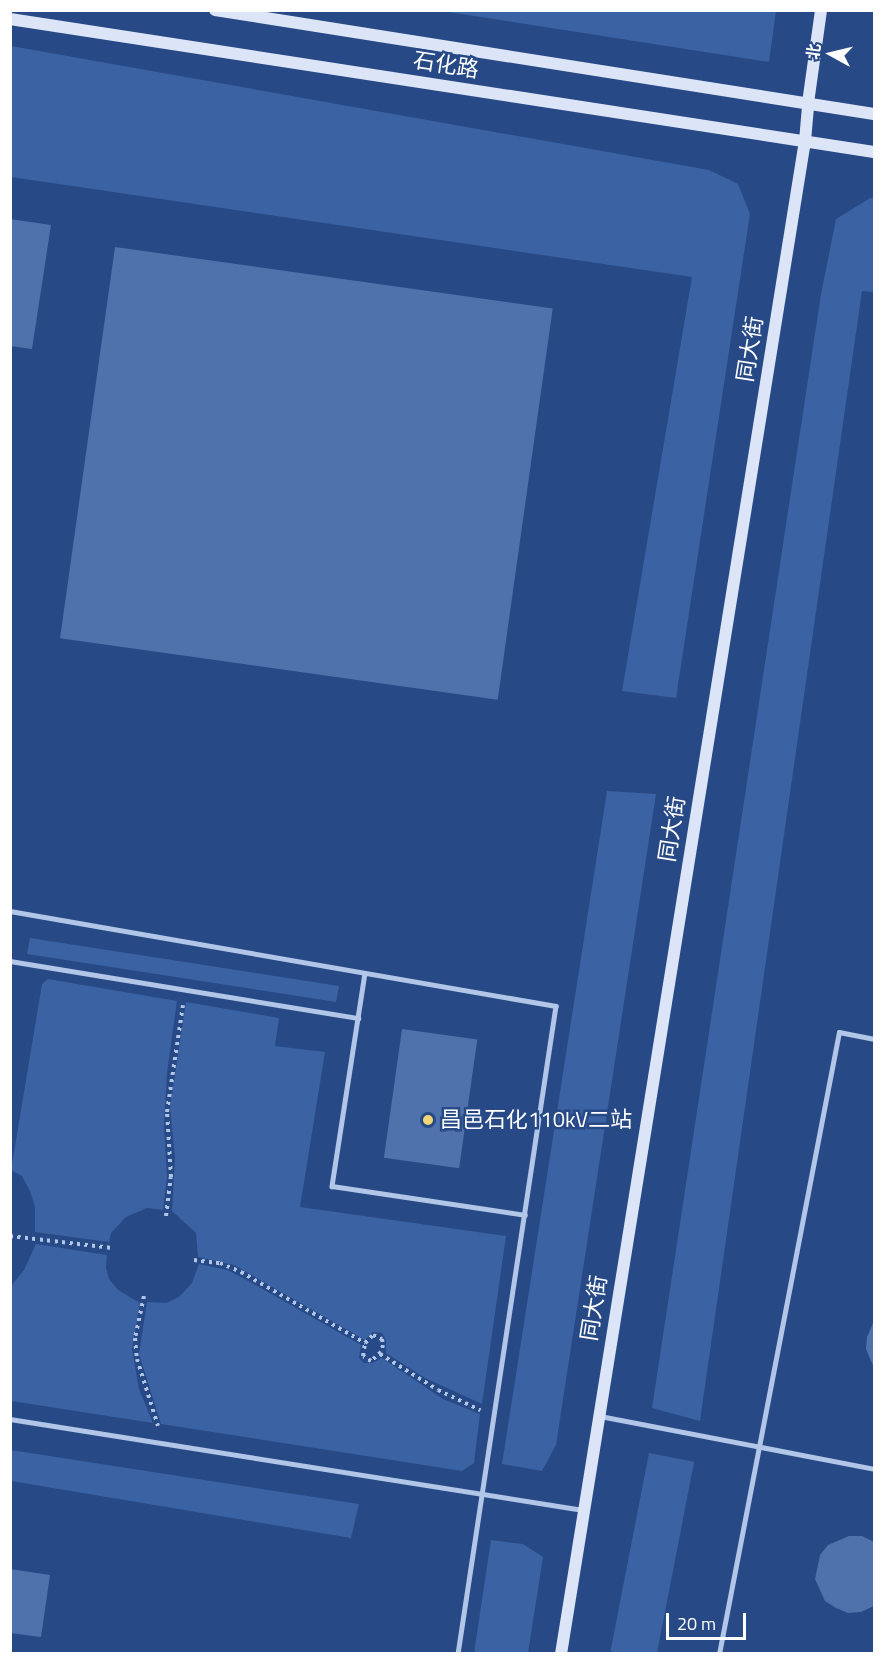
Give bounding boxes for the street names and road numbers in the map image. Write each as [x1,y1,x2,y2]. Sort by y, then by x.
street label: 石化路 [411,47,481,83]
street label: 同大街 [732,314,768,384]
street label: 同大街 [654,794,690,864]
street label: 同大街 [576,1273,612,1343]

